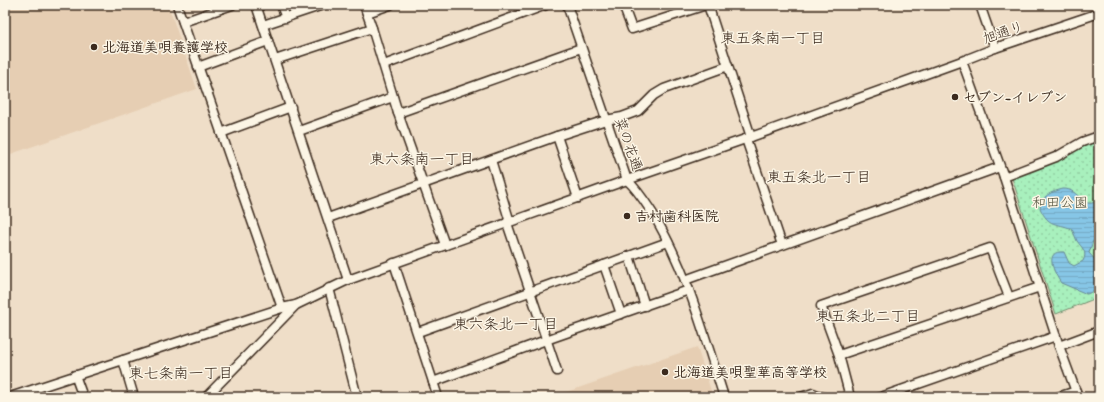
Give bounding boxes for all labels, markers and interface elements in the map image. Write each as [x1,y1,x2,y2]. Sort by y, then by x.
street label: 旭通り [981,18,1026,48]
district label: 東五条南一丁目 [720,29,826,49]
place label: 北海道美唄養護学校 [102,39,228,57]
marker: 北海道美唄養護学校 [89,42,99,52]
place label: セブン-イレブン [963,89,1067,107]
marker: セブン-イレブン [950,92,960,102]
street label: 菜の花通 [610,115,646,174]
district label: 東六条南一丁目 [369,150,475,170]
district label: 東五条北一丁目 [766,168,872,188]
park label: 和田公園 [1032,194,1088,212]
place label: 吉村歯科医院 [635,208,719,226]
marker: 吉村歯科医院 [622,211,632,221]
district label: 東五条北二丁目 [815,307,921,327]
district label: 東六条北一丁目 [453,315,559,335]
district label: 東七条南一丁目 [128,364,234,384]
place label: 北海道美唄聖華高等学校 [673,364,827,382]
marker: 北海道美唄聖華高等学校 [660,367,670,377]

